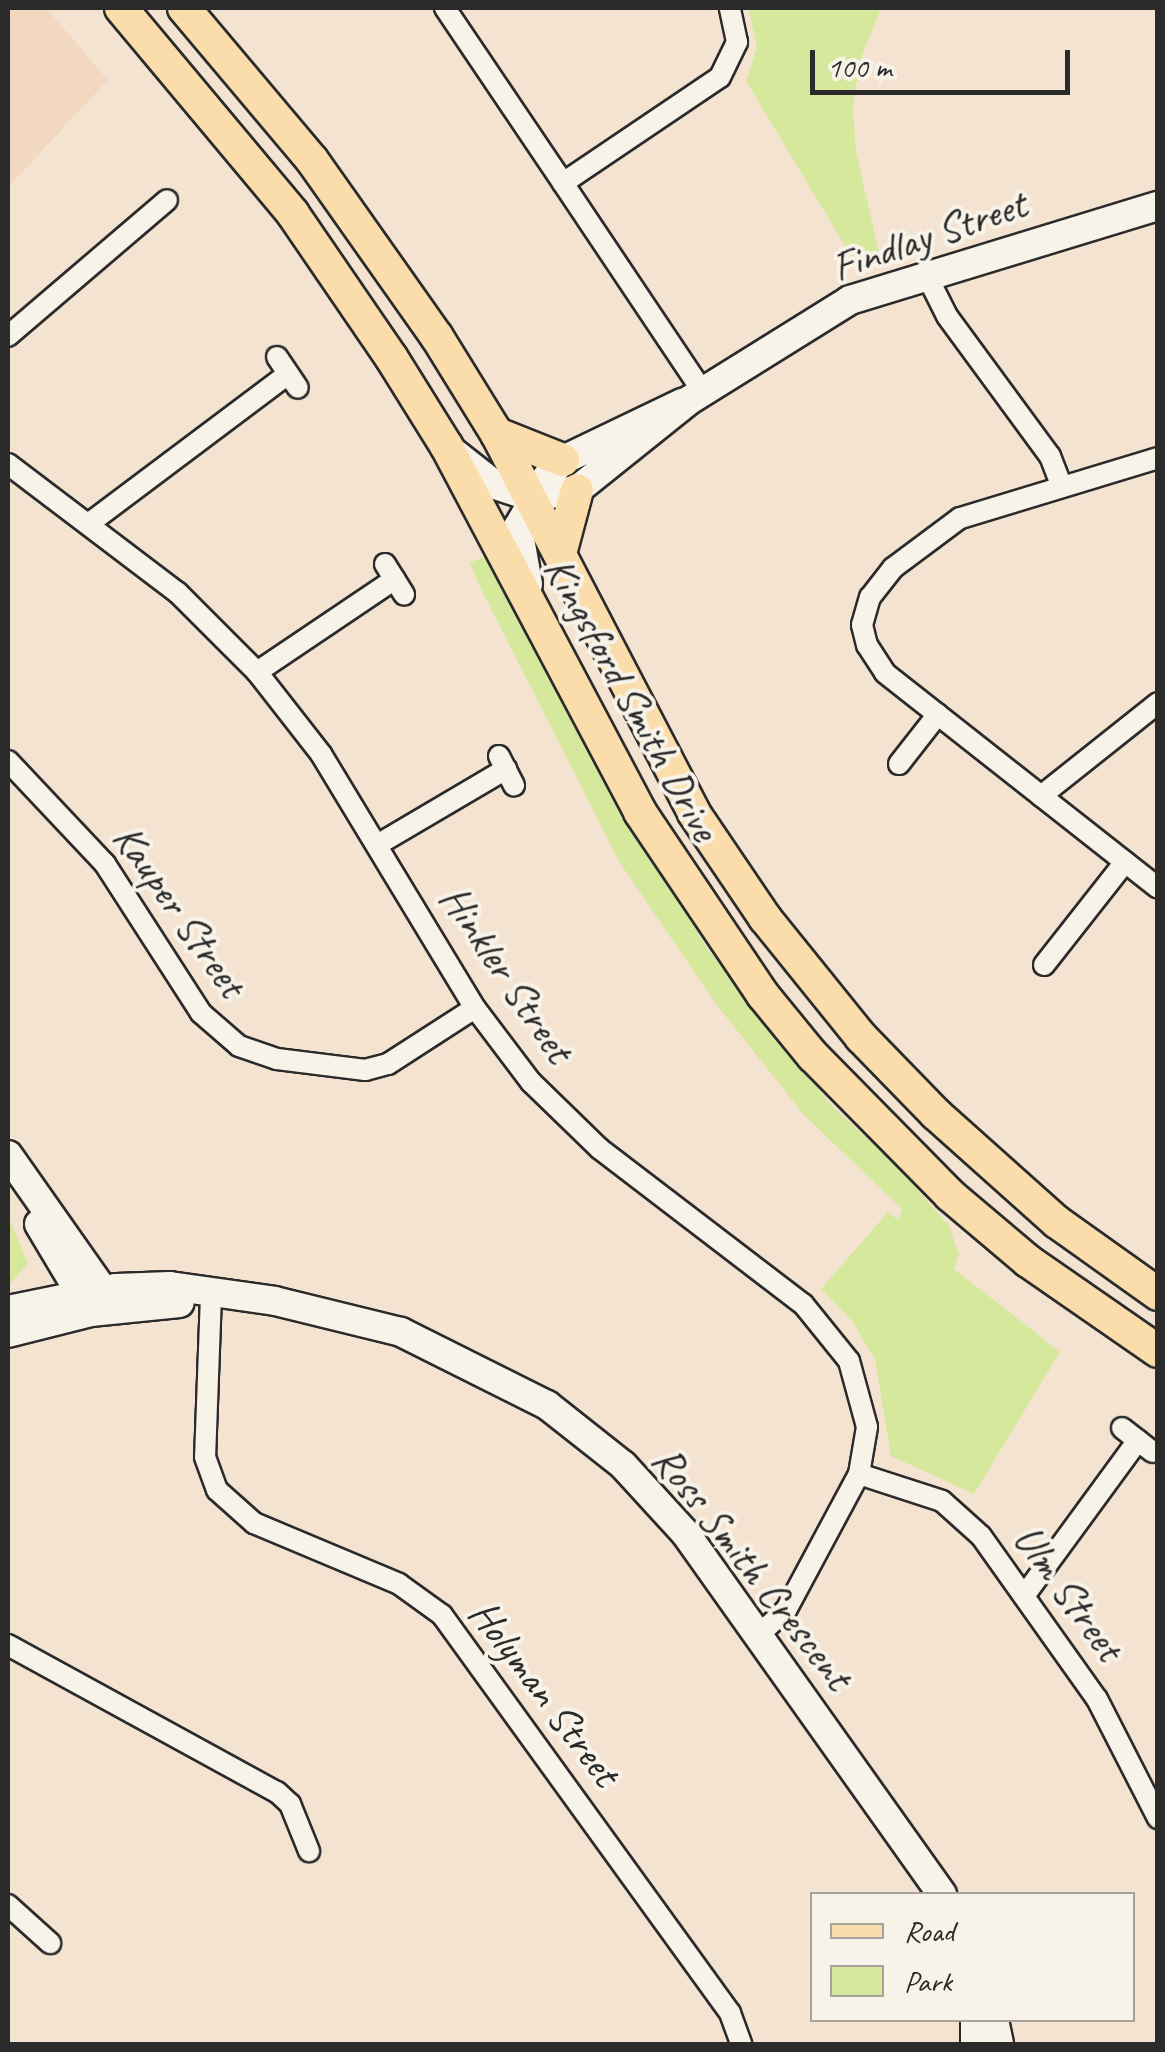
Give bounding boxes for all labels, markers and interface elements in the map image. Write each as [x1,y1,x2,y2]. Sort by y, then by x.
scale bar [815,30,1075,92]
text: 100 m [827,48,892,86]
street label: Findlay Street [825,179,1033,293]
street label: Kingsford Smith Drive [532,548,730,850]
street label: Kauper Street [101,815,257,1007]
street label: Hinkler Street [428,875,584,1073]
street label: Ross Smith Crescent [641,1436,863,1700]
street label: Ulm Street [1002,1515,1134,1671]
street label: Holyman Street [457,1590,631,1796]
legend [810,1892,1135,2022]
text: Road [904,1912,954,1950]
text: Park [904,1962,952,2000]

